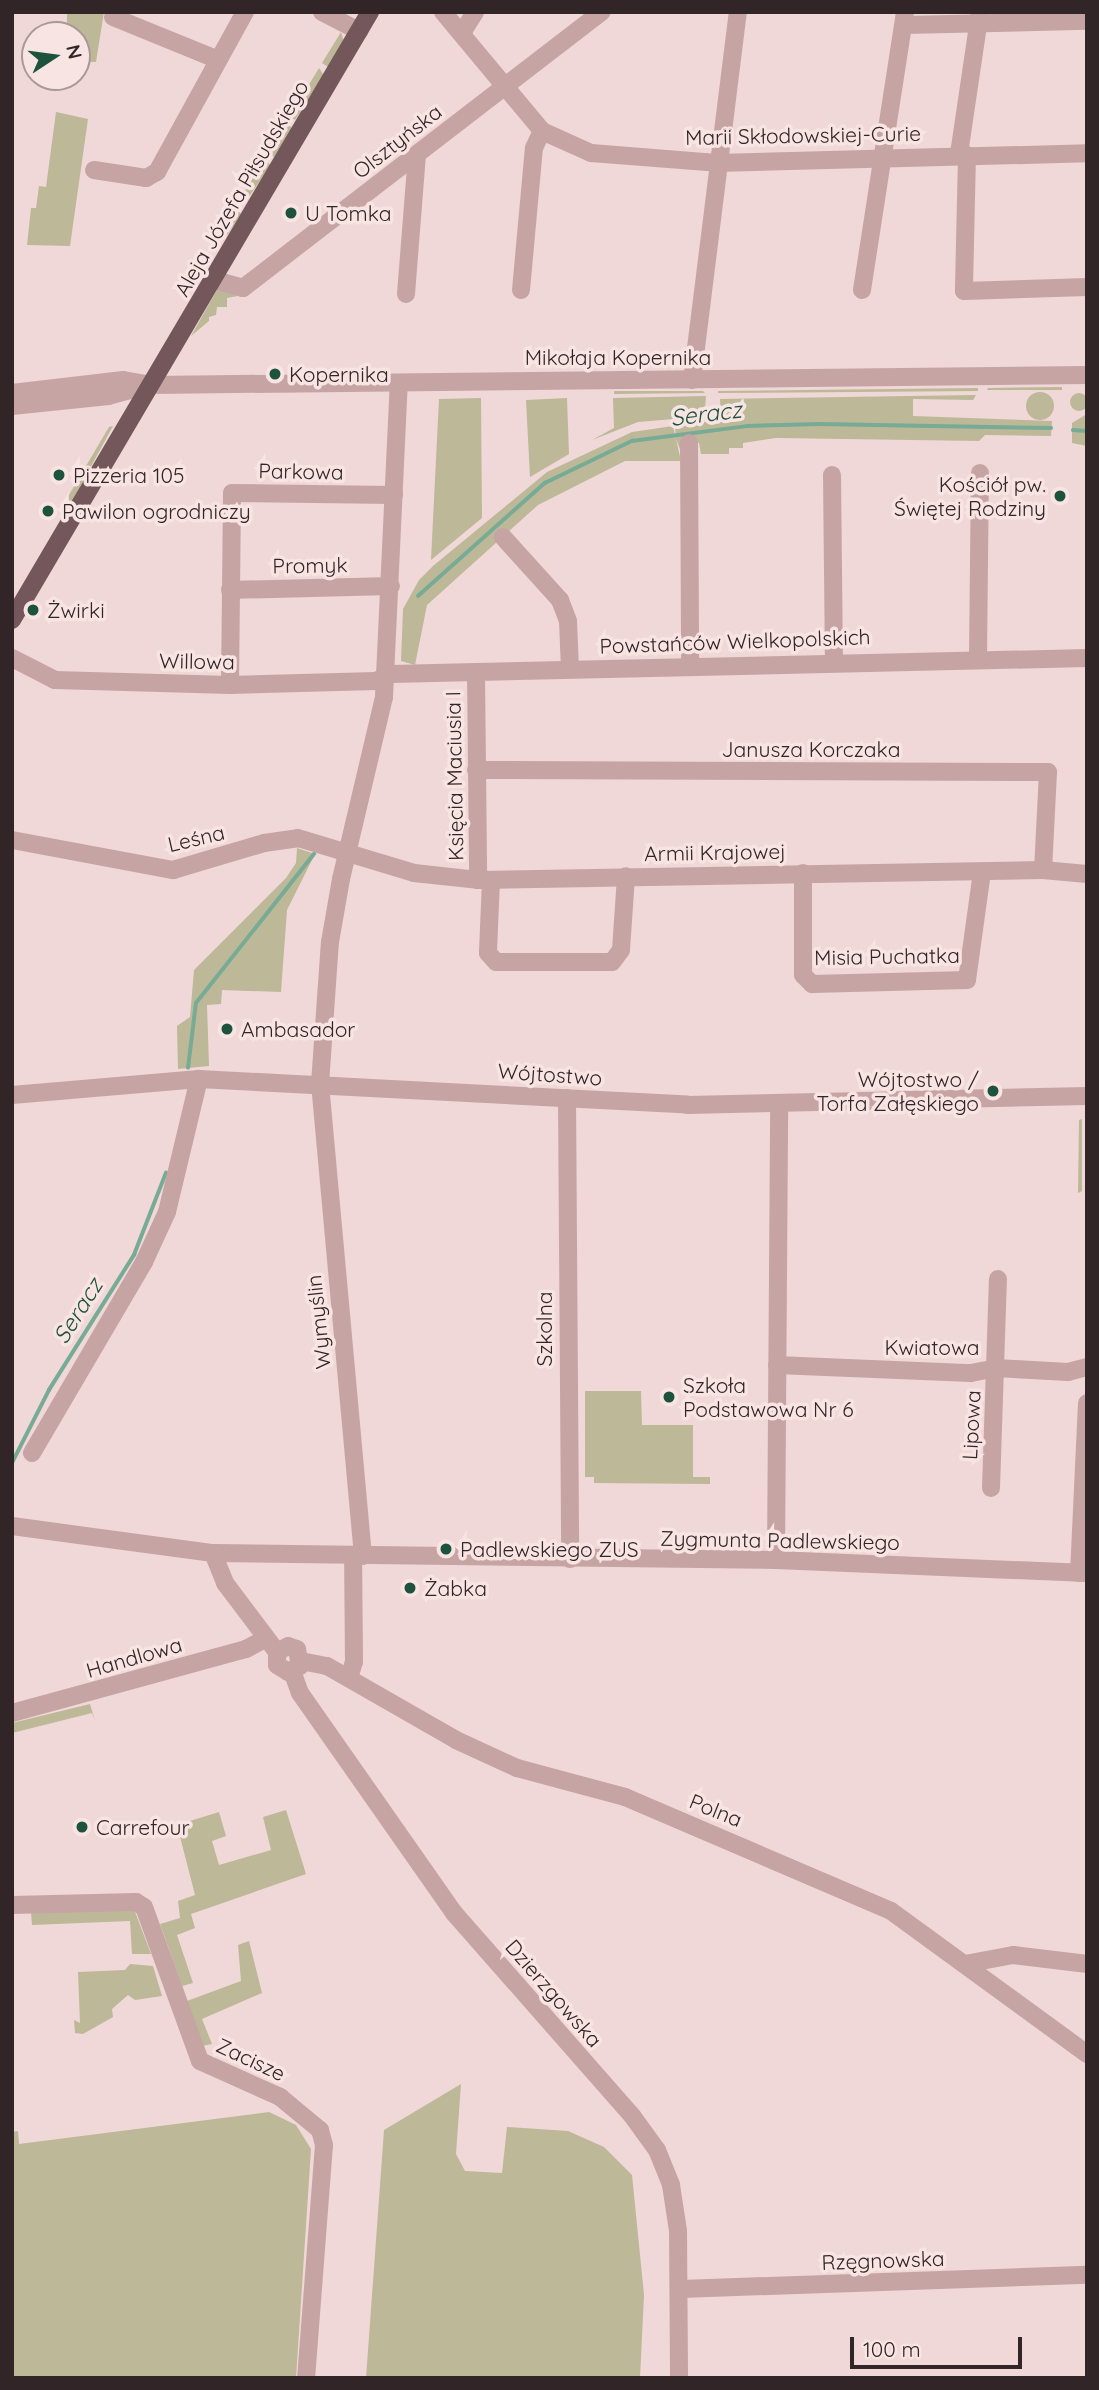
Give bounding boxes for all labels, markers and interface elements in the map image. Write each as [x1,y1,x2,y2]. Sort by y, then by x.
north arrow [21,21,91,91]
text: N [61,42,88,61]
street label: Aleja Józefa Piłsudskiego [169,75,313,301]
street label: Olsztyńska [348,99,446,183]
street label: Marii Skłodowskiej-Curie [685,120,921,150]
place label: U Tomka [305,200,392,226]
marker: U Tomka [283,205,299,221]
street label: Mikołaja Kopernika [525,344,711,370]
place label: Kopernika [289,361,389,387]
marker: Kopernika [267,366,283,382]
water label: Seracz [669,396,743,432]
street label: Parkowa [258,458,344,484]
place label: Pizzeria 105 [73,462,185,488]
marker: Pizzeria 105 [51,467,67,483]
place label: Kościół pw. Świętej Rodziny [894,471,1046,521]
marker: Kościół pw. Świętej Rodziny [1052,488,1068,504]
place label: Pawilon ogrodniczy [62,498,251,524]
marker: Pawilon ogrodniczy [40,503,56,519]
street label: Promyk [272,552,348,578]
place label: Żwirki [47,597,105,623]
marker: Żwirki [25,602,41,618]
street label: Powstańców Wielkopolskich [599,624,871,658]
street label: Willowa [159,648,235,674]
street label: Księcia Maciusia I [440,691,468,861]
street label: Janusza Korczaka [722,736,900,762]
street label: Leśna [165,819,227,857]
street label: Armii Krajowej [644,838,786,866]
street label: Misia Puchatka [814,942,960,970]
place label: Ambasador [241,1016,355,1042]
marker: Ambasador [219,1021,235,1037]
street label: Wójtostwo [497,1058,603,1090]
place label: Wójtostwo / Torfa Załęskiego [816,1066,979,1116]
marker: Wójtostwo / Torfa Załęskiego [985,1083,1001,1099]
water label: Seracz [47,1273,109,1349]
street label: Wymyślin [301,1274,335,1370]
street label: Szkolna [531,1291,557,1367]
street label: Kwiatowa [884,1334,980,1360]
place label: Szkoła Podstawowa Nr 6 [683,1372,853,1422]
marker: Szkoła Podstawowa Nr 6 [661,1389,677,1405]
street label: Lipowa [957,1390,985,1460]
street label: Zygmunta Padlewskiego [660,1525,900,1555]
place label: Padlewskiego ZUS [460,1536,639,1562]
marker: Padlewskiego ZUS [438,1541,454,1557]
place label: Żabka [424,1575,487,1601]
marker: Żabka [402,1580,418,1596]
street label: Handlowa [83,1631,185,1683]
street label: Polna [686,1788,746,1832]
place label: Carrefour [96,1814,190,1840]
marker: Carrefour [74,1819,90,1835]
street label: Dzierzgowska [500,1934,608,2052]
street label: Zacisze [213,2032,289,2086]
street label: Rzęgnowska [821,2245,945,2275]
scale bar [854,2324,1026,2368]
text: 100 m [863,2336,921,2362]

